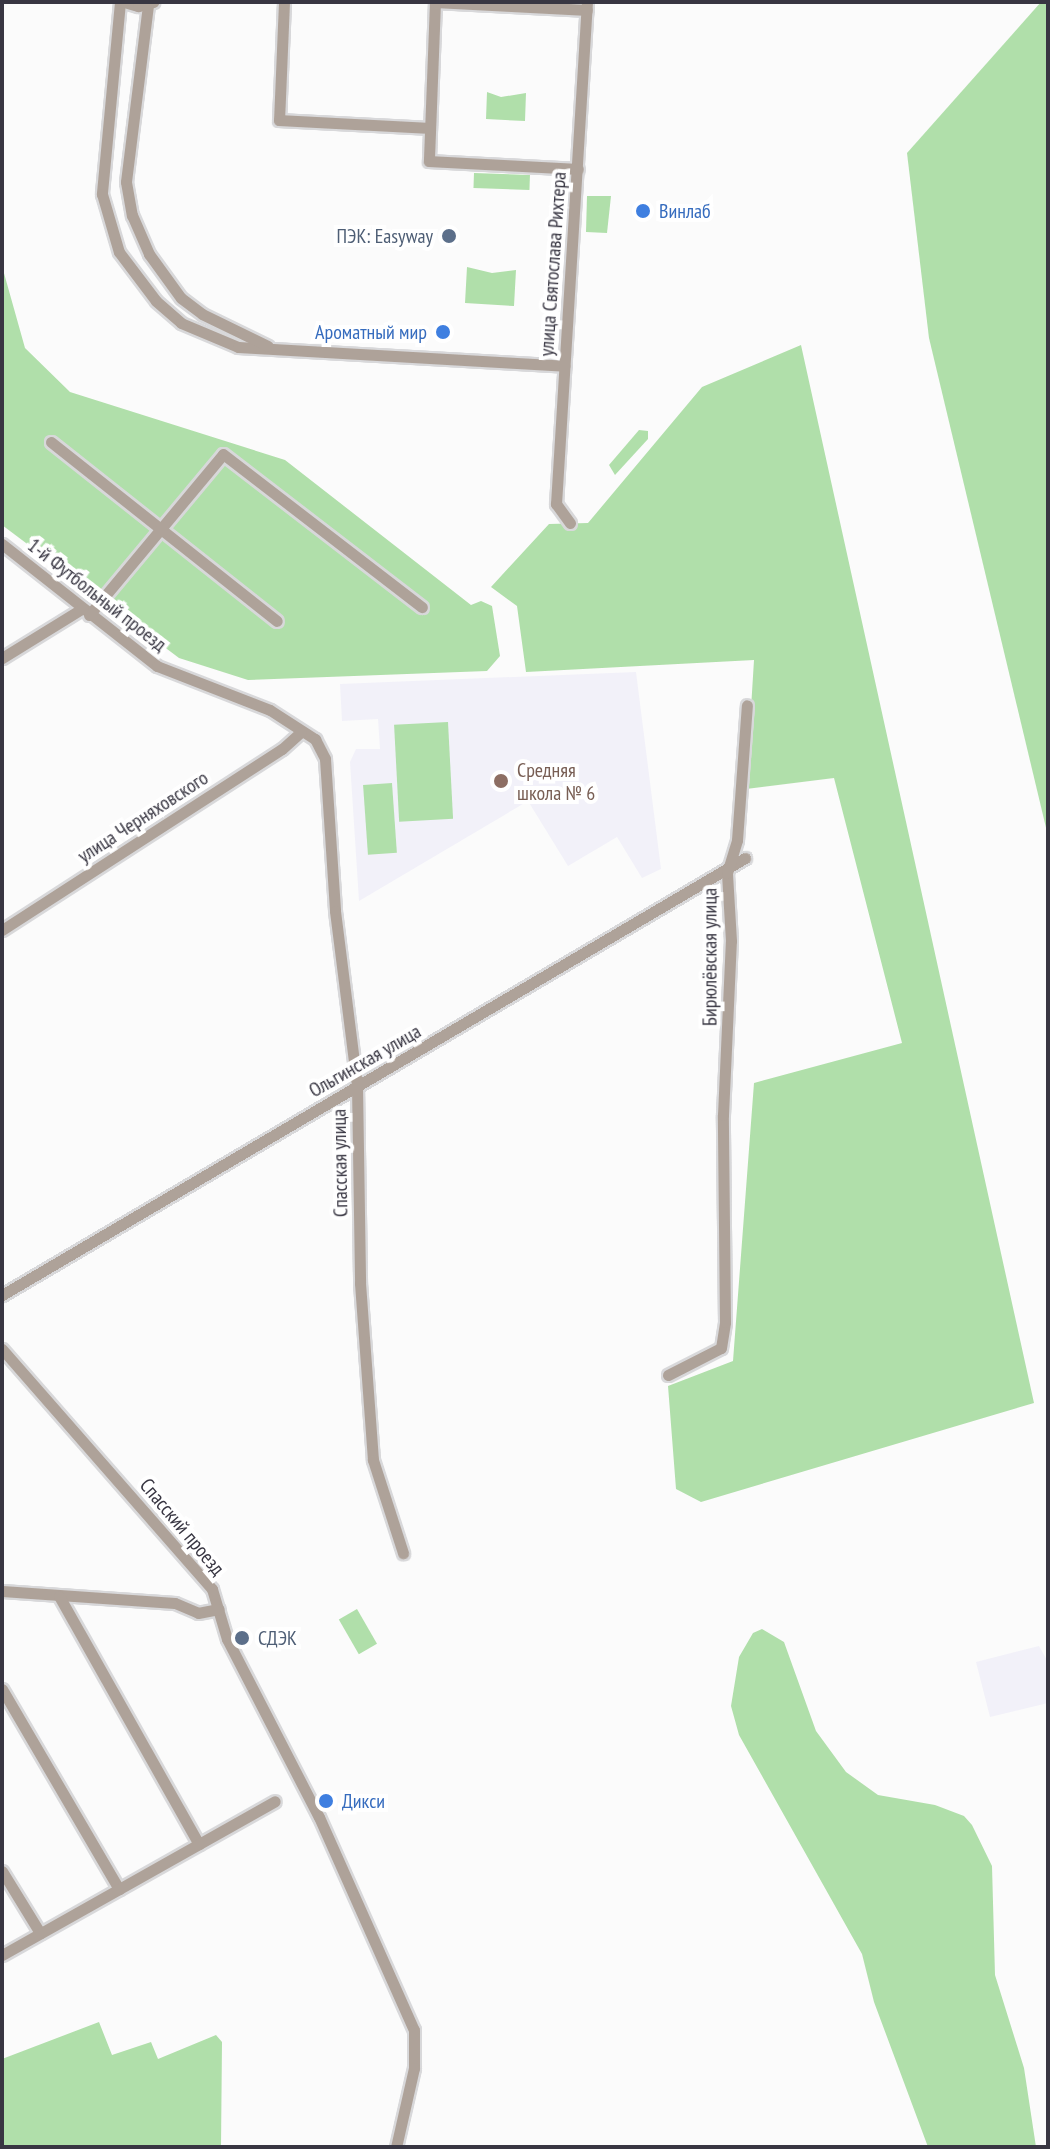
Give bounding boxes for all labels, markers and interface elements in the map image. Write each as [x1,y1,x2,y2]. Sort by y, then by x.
street label: улица Святослава Рихтера [535,171,571,357]
place label: Винлаб [659,199,711,223]
marker: Винлаб [634,202,652,220]
place label: ПЭК: Easyway [337,224,433,248]
marker: ПЭК: Easyway [440,227,458,245]
place label: Ароматный мир [315,320,427,344]
marker: Ароматный мир [434,323,452,341]
street label: 1-й Футбольный проезд [23,533,171,657]
place label: Средняя школа № 6 [517,758,595,805]
street label: улица Черняховского [73,766,213,868]
marker: Средняя школа № 6 [492,772,510,790]
street label: Бирюлёвская улица [698,888,722,1026]
street label: Ольгинская улица [305,1019,425,1103]
street label: Спасская улица [327,1109,353,1217]
street label: Спасский проезд [134,1474,230,1580]
place label: СДЭК [258,1626,297,1650]
marker: СДЭК [233,1629,251,1647]
place label: Дикси [342,1789,385,1813]
marker: Дикси [317,1792,335,1810]

